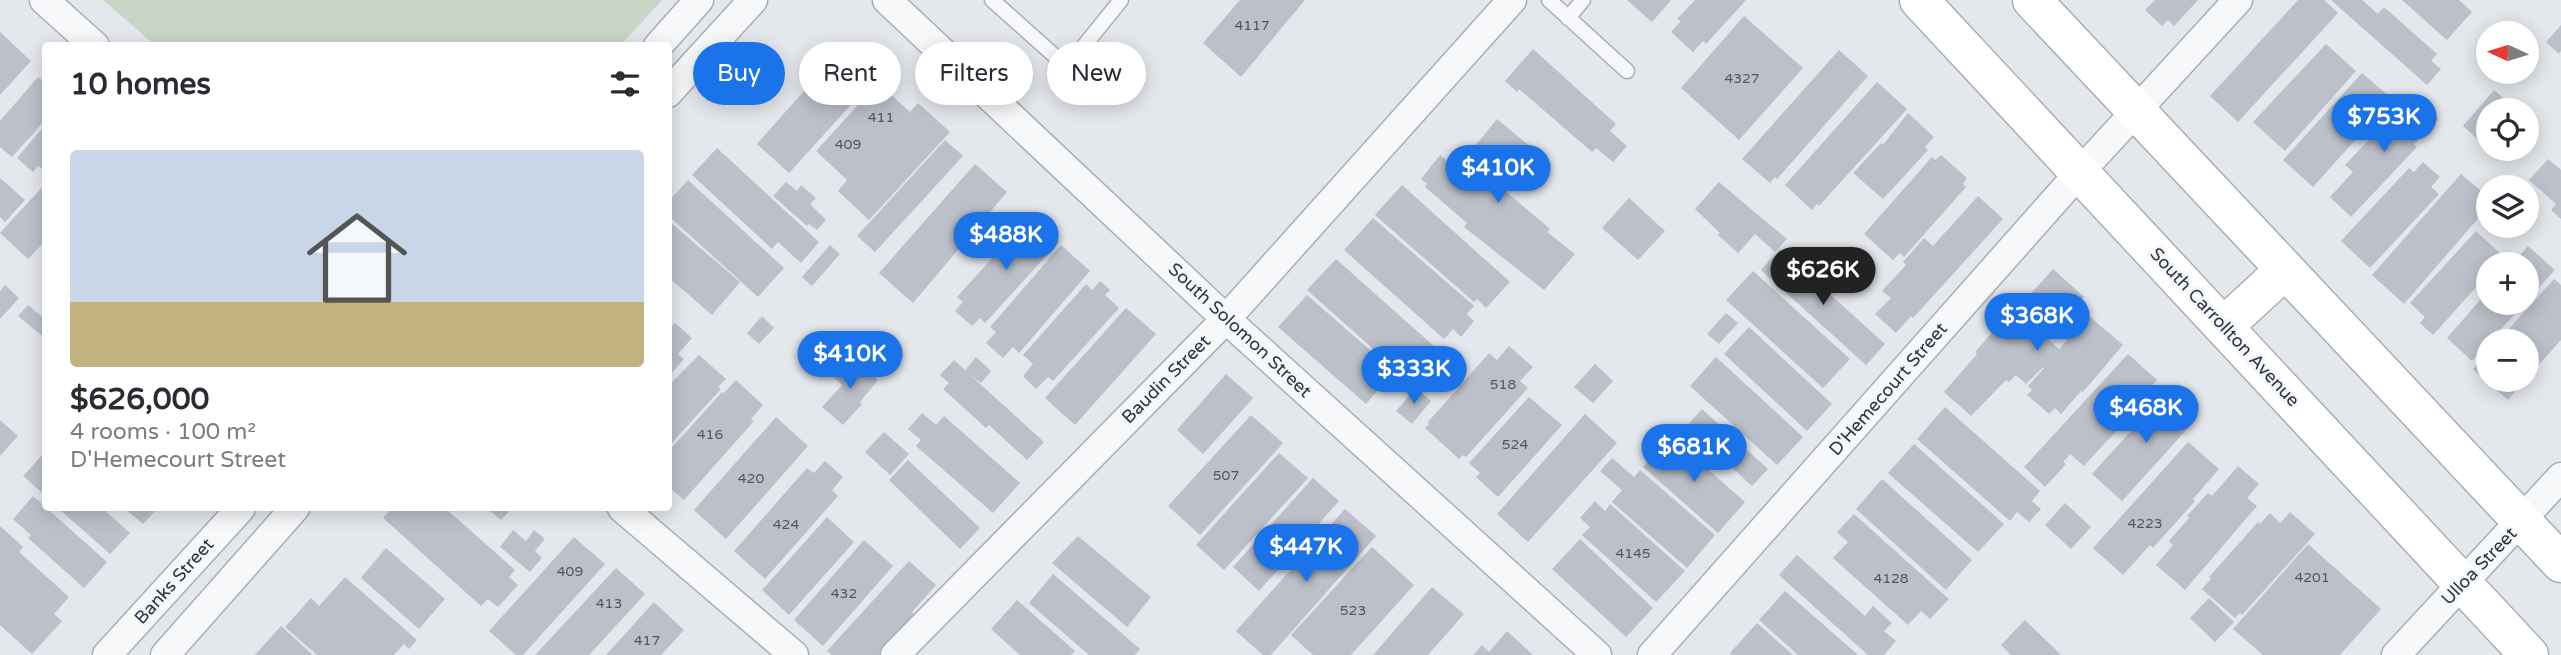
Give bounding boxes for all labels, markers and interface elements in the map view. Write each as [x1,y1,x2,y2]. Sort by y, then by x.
house number: 4117 [1234,17,1270,34]
north arrow [2476,21,2539,84]
map controls [2476,21,2539,392]
chip: Buy [693,42,785,105]
chip: Rent [799,42,901,105]
chip: Filters [915,42,1033,105]
chip: New [1047,42,1146,105]
icon: filters [606,65,644,103]
text: 10 homes [70,66,211,103]
house number: 4327 [1724,70,1760,87]
pin: $753K [2335,94,2433,154]
button: locate [2476,98,2539,161]
text: $753K [2348,103,2420,131]
house number: 411 [868,109,894,126]
house number: 409 [835,136,861,153]
pin: $410K [1449,146,1547,205]
text: $410K [1462,154,1534,182]
button: layers [2476,175,2539,238]
icon: home [294,195,420,321]
pin: $488K [957,212,1055,272]
text: $488K [970,221,1042,249]
street label: South Carrollton Avenue [2146,243,2304,411]
pin: $626K [1774,247,1872,307]
button: + [2476,252,2539,315]
text: $626K [1787,256,1859,284]
street label: South Solomon Street [1164,258,1316,402]
pin: $368K [1988,294,2086,353]
text: $368K [2001,302,2073,330]
street label: D'Hemecourt Street [1824,318,1952,460]
button: − [2476,329,2539,392]
street label: Baudin Street [1117,330,1215,428]
pin: $410K [801,332,899,391]
text: $410K [814,340,886,368]
pin: $333K [1365,346,1463,406]
text: $333K [1378,355,1450,383]
house number: 518 [1490,376,1516,393]
text: $626,000 [70,381,209,418]
pin: $468K [2097,386,2195,445]
text: $468K [2110,394,2182,422]
text: 4 rooms · 100 m² [70,418,256,446]
pin: $681K [1645,424,1743,484]
house number: 416 [697,426,723,443]
text: $681K [1658,433,1730,461]
house number: 524 [1502,436,1528,453]
text: D'Hemecourt Street [70,446,286,474]
house number: 507 [1213,467,1239,484]
house number: 420 [738,470,764,487]
house number: 4223 [2127,515,2163,532]
house number: 424 [773,516,799,533]
street label: Ulloa Street [2437,522,2522,609]
pin: $447K [1257,524,1355,584]
street label: Banks Street [130,533,218,629]
text: $447K [1270,533,1342,561]
house number: 4145 [1615,545,1651,562]
house number: 409 [557,563,583,580]
house number: 4201 [2294,569,2330,586]
house number: 4128 [1873,570,1909,587]
house number: 432 [831,585,857,602]
house number: 413 [596,595,622,612]
house number: 523 [1340,602,1366,619]
house number: 417 [634,632,660,649]

